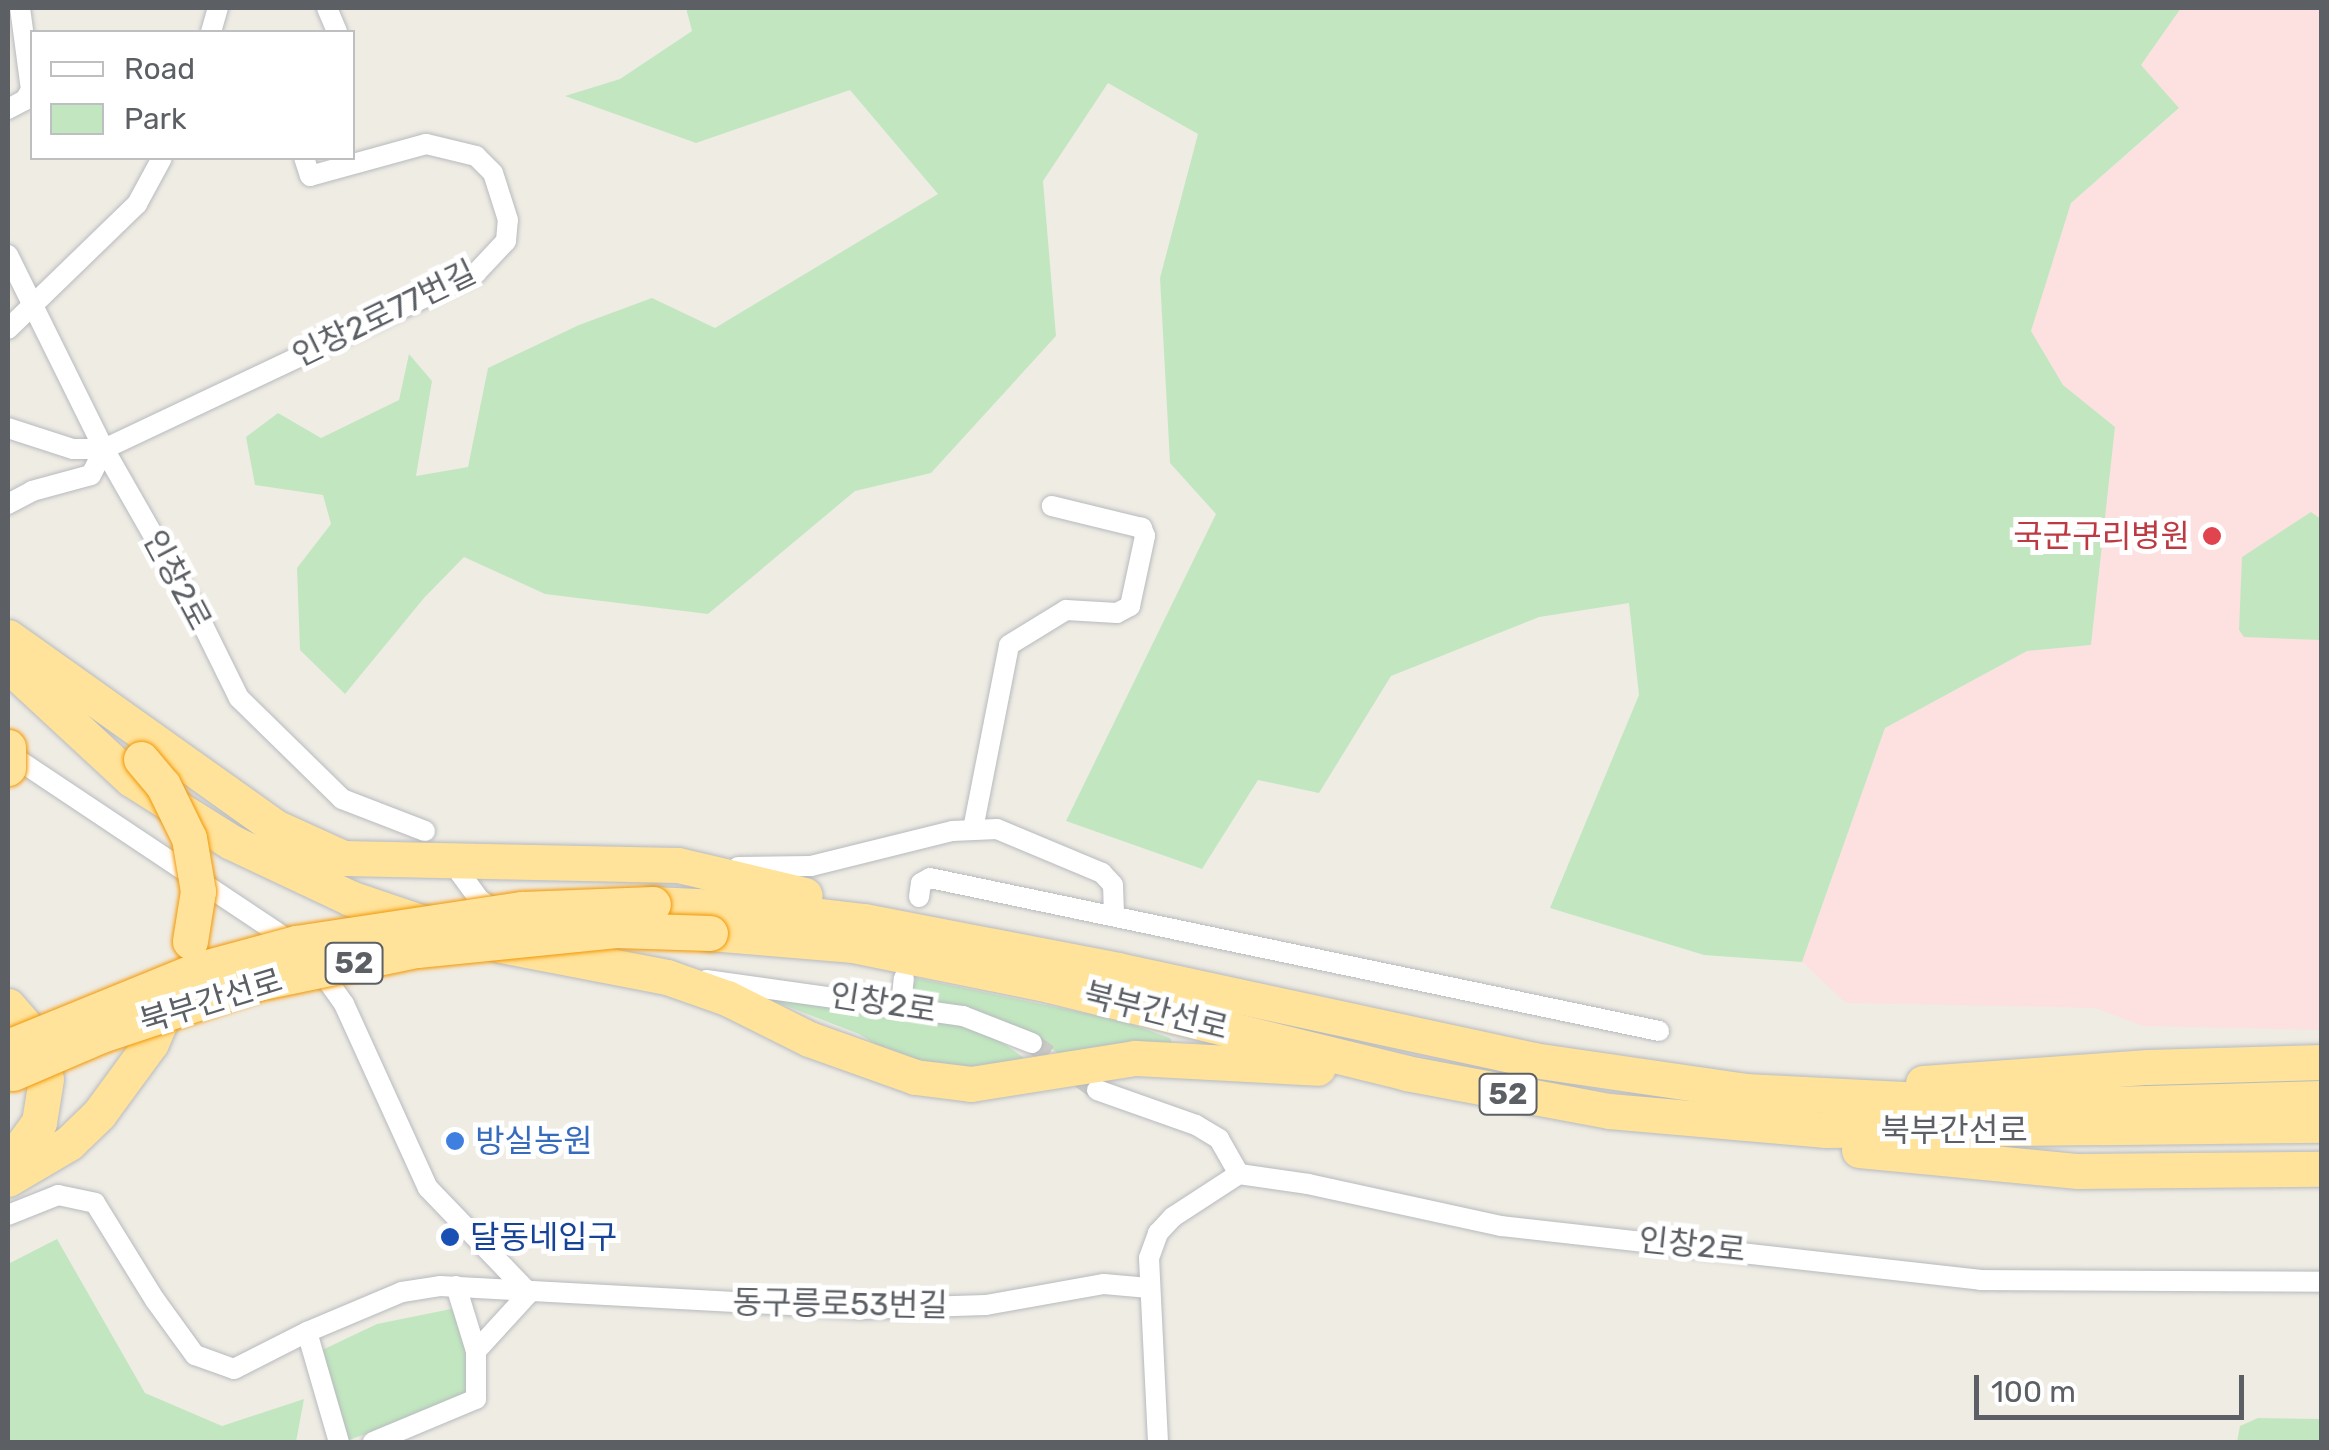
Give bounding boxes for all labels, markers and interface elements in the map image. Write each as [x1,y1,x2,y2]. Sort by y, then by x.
legend [30,30,355,160]
text: Road [124,51,195,87]
text: Park [124,101,186,137]
street label: 인창2로77번길 [286,253,482,375]
place label: 국군구리병원 [2013,517,2190,555]
marker: 국군구리병원 [2199,523,2225,549]
street label: 인창2로 [135,524,219,636]
road number: 52 [324,938,384,988]
street label: 북부간선로 [135,961,287,1041]
street label: 북부간선로 [1080,975,1232,1047]
street label: 인창2로 [827,976,939,1030]
road number: 52 [1478,1069,1538,1119]
street label: 북부간선로 [1880,1111,2028,1149]
place label: 방실농원 [475,1122,593,1160]
marker: 방실농원 [444,1130,466,1152]
place label: 달동네입구 [470,1218,617,1256]
street label: 인창2로 [1637,1220,1747,1270]
marker: 달동네입구 [439,1226,461,1248]
street label: 동구릉로53번길 [732,1283,948,1325]
scale bar [1979,1355,2249,1417]
text: 100 m [1991,1374,2076,1410]

